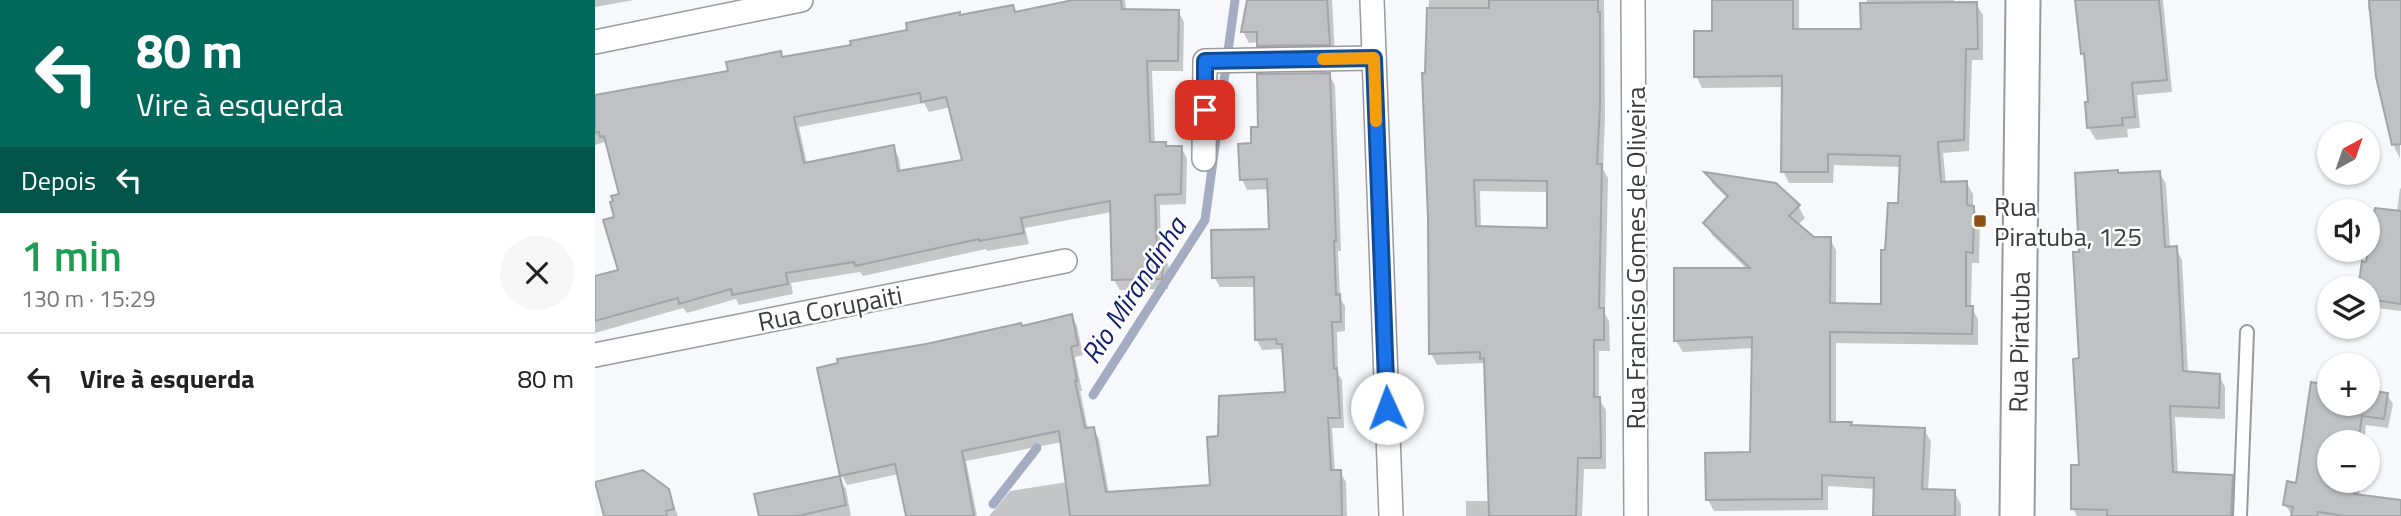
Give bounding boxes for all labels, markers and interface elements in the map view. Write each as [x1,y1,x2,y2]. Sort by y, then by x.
text: 80 m [136,12,243,87]
icon: left [21,28,112,119]
text: Vire à esquerda [136,80,343,128]
pin [1175,80,1235,140]
street label: Rua Franciso Gomes de Oliveira [1616,86,1655,430]
icon: arrive [1186,91,1224,129]
north arrow [2317,122,2380,186]
map controls [2317,122,2380,493]
text: Depois [21,161,96,200]
icon: left [110,161,148,199]
place label: Rua Piratuba, 125 [1994,187,2142,256]
button: sound [2317,199,2380,262]
water label: Rio Mirandinha [1069,206,1198,372]
marker: Rua Piratuba, 125 [1972,213,1988,229]
text: 1 min [21,223,122,287]
button: close [500,236,574,310]
street label: Rua Piratuba [1998,271,2040,413]
street label: Rua Corupaiti [755,275,905,341]
button: layers [2317,276,2380,339]
text: 130 m · 15:29 [21,281,156,316]
button: + [2317,353,2380,416]
text: Vire à esquerda [80,359,255,398]
text: 80 m [517,359,574,398]
icon: left [21,360,59,398]
position arrow [1350,371,1424,445]
button: − [2317,430,2380,493]

